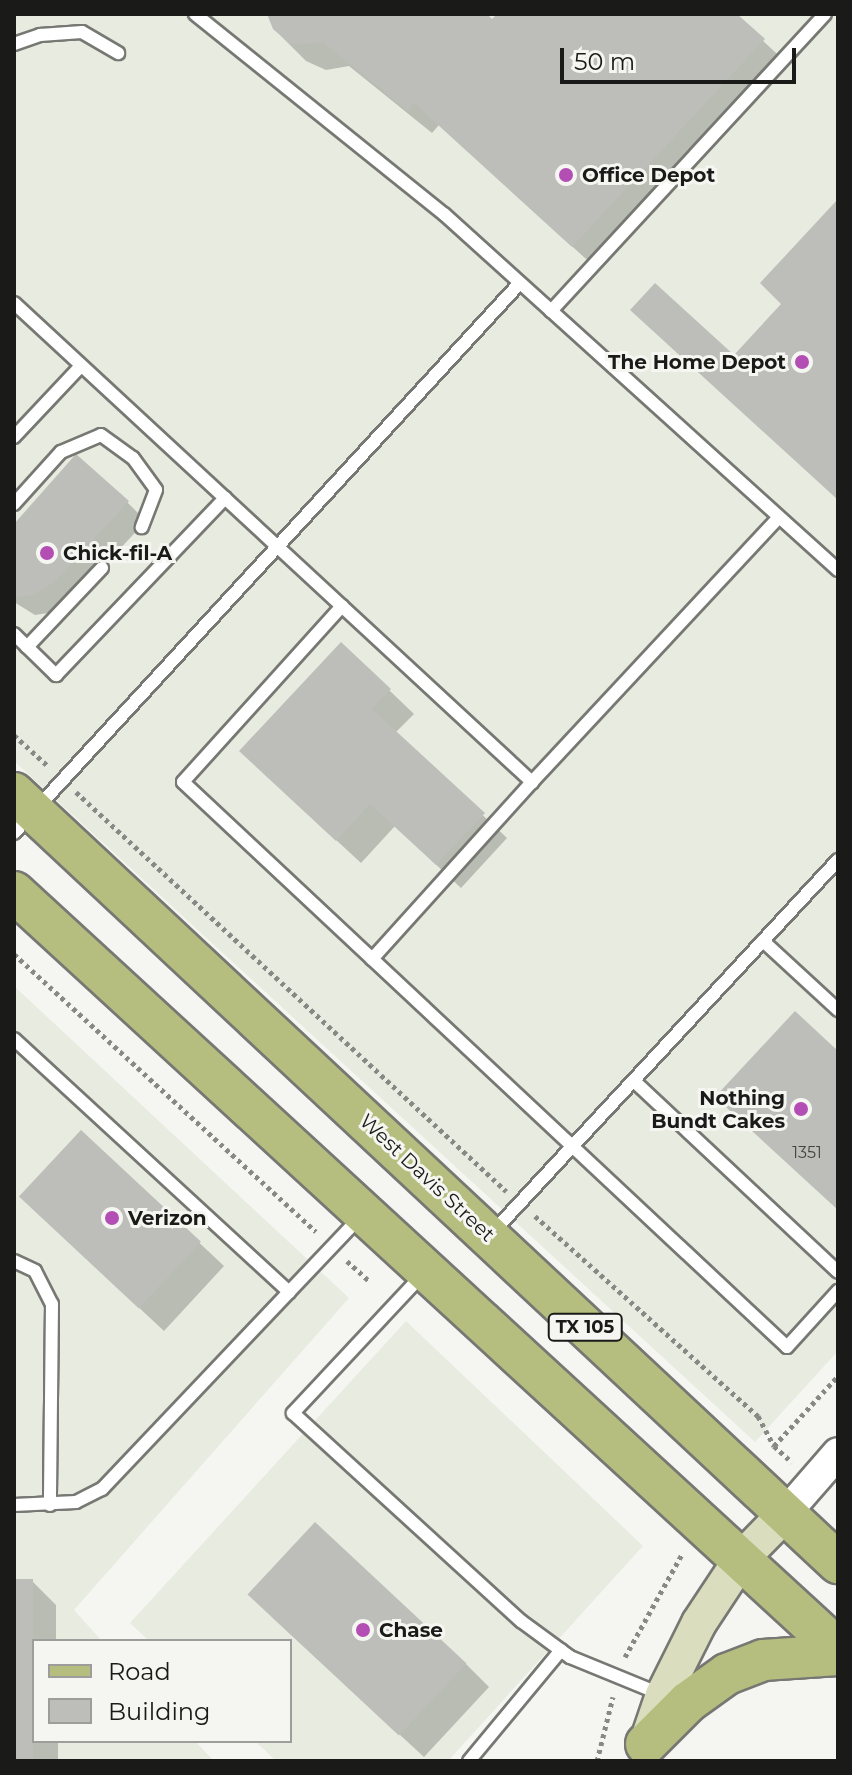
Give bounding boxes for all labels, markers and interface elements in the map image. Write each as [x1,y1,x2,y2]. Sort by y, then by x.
scale bar [564,32,800,82]
text: 50 m [574,47,635,76]
place label: Office Depot [582,163,715,187]
marker: Office Depot [557,166,575,184]
place label: The Home Depot [608,350,786,374]
marker: The Home Depot [793,353,811,371]
place label: Chick-fil-A [63,541,172,565]
marker: Chick-fil-A [38,544,56,562]
place label: Nothing Bundt Cakes [651,1086,785,1133]
marker: Nothing Bundt Cakes [792,1100,810,1118]
street label: West Davis Street [354,1109,500,1247]
house number: 1351 [792,1143,822,1163]
place label: Verizon [128,1206,207,1230]
marker: Verizon [103,1209,121,1227]
road number: TX 105 [547,1313,623,1341]
place label: Chase [379,1618,443,1642]
marker: Chase [354,1621,372,1639]
legend [32,1639,292,1743]
text: Road [108,1657,171,1686]
text: Building [108,1697,211,1726]

